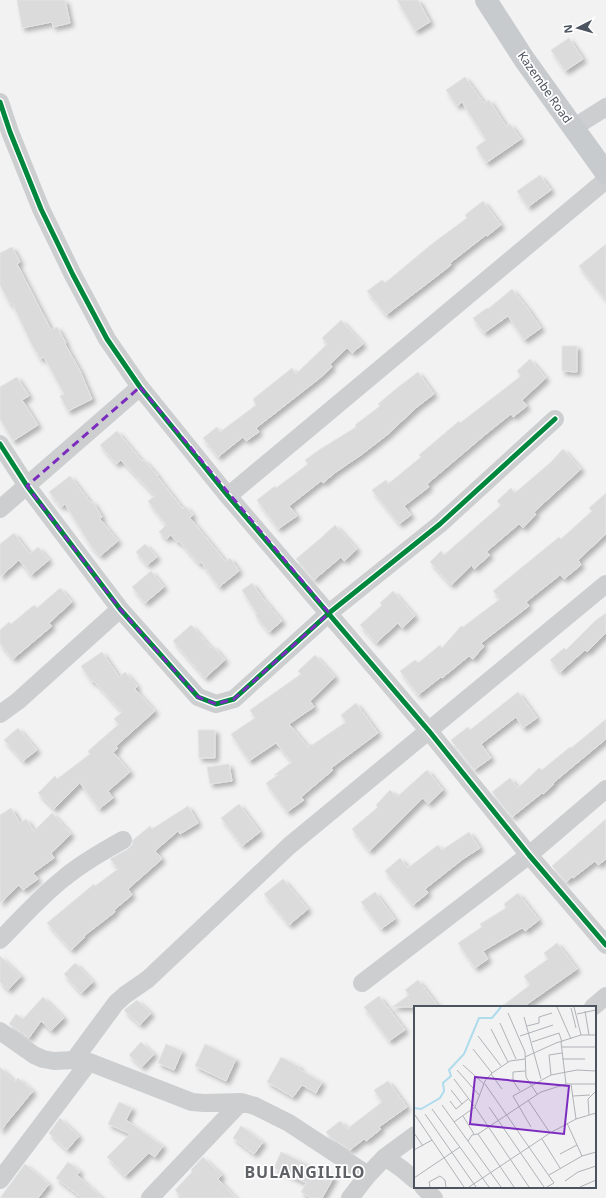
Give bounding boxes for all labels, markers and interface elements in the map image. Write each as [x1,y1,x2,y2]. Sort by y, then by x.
north arrow [558,8,598,48]
text: N [560,24,575,34]
street label: Kazembe Road [514,48,576,126]
inset map [414,1006,596,1188]
district label: BULANGILILO [244,1161,366,1183]

